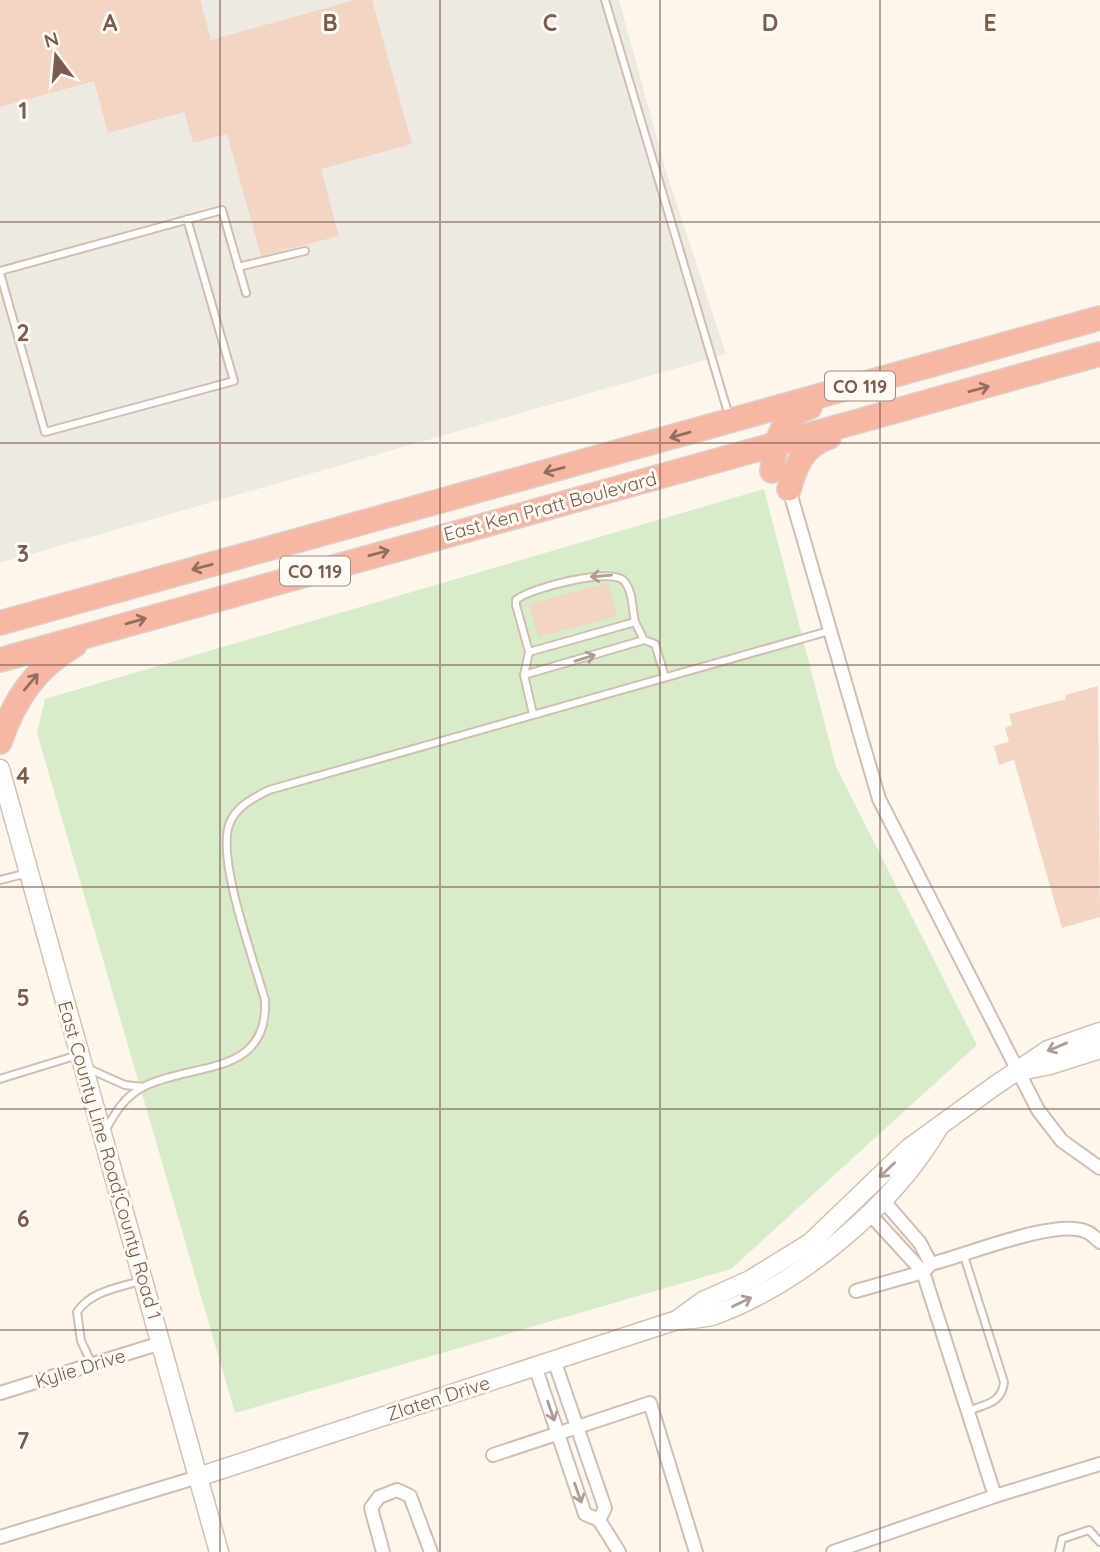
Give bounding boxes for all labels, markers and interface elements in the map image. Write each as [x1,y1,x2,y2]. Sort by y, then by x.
text: A [103,8,118,37]
text: B [322,8,338,37]
text: C [543,8,557,37]
text: D [762,8,778,37]
text: E [983,8,997,37]
north arrow [21,21,91,91]
text: N [41,26,61,53]
text: 1 [19,96,27,125]
text: 2 [16,318,30,347]
road number: CO 119 [825,372,895,400]
one-way arrow [968,381,990,394]
one-way arrow [669,430,691,443]
one-way arrow [543,464,566,477]
street label: East Ken Pratt Boulevard [441,466,659,546]
text: 3 [17,539,29,568]
one-way arrow [368,546,390,559]
road number: CO 119 [280,556,350,586]
one-way arrow [191,561,213,574]
one-way arrow [590,570,613,583]
one-way arrow [125,614,147,627]
one-way arrow [573,650,595,663]
one-way arrow [23,673,38,691]
text: 4 [16,761,30,790]
text: 5 [16,983,30,1012]
street label: East County Line Road;County Road 1 [53,998,167,1322]
one-way arrow [1047,1041,1068,1054]
one-way arrow [879,1161,896,1178]
text: 6 [17,1204,29,1233]
one-way arrow [731,1294,752,1308]
street label: Kylie Drive [32,1343,128,1393]
street label: Zlaten Drive [383,1370,493,1426]
one-way arrow [545,1400,558,1422]
text: 7 [17,1426,30,1455]
one-way arrow [573,1481,585,1503]

